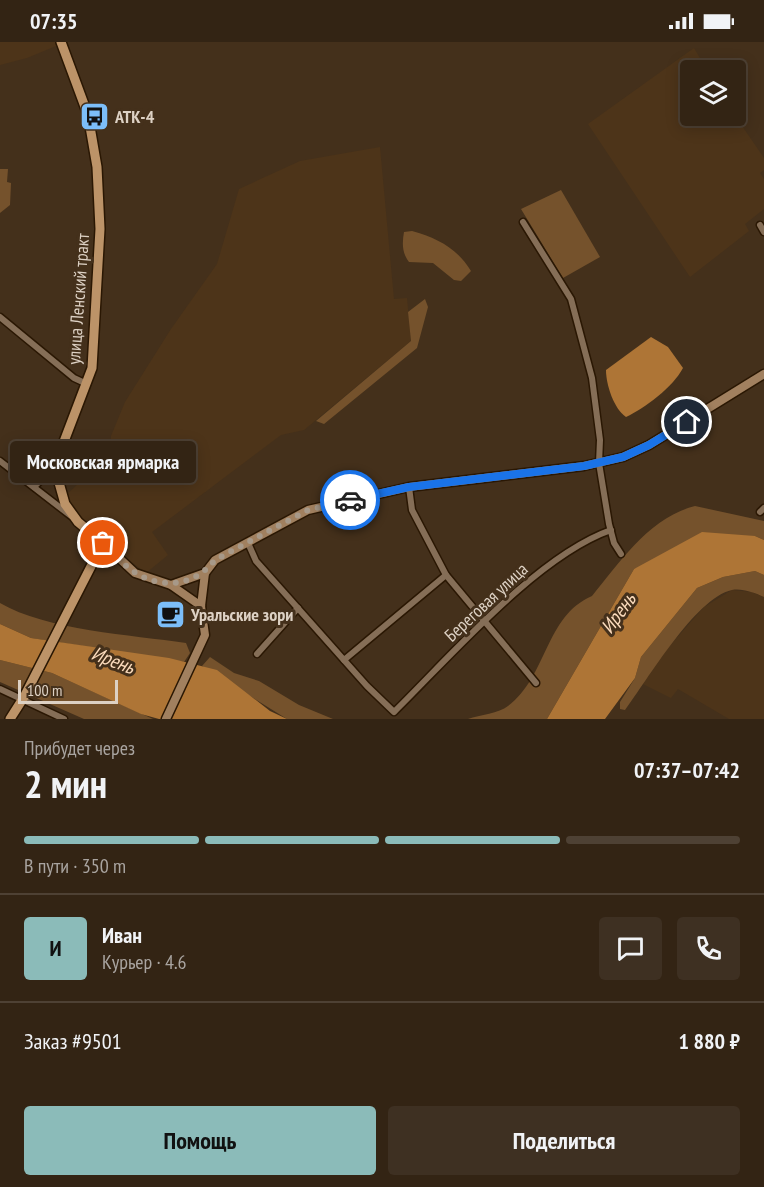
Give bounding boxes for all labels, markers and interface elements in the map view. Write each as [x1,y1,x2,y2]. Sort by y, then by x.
text: 07:35 [30,7,78,35]
map controls [680,60,746,126]
button: layers [680,60,746,126]
bus stop icon: АТК-4 [78,100,110,132]
place label: АТК-4 [114,105,155,128]
street label: улица Ленский тракт [62,232,94,365]
pin [661,396,712,447]
icon: home [670,405,703,438]
callout: Московская ярмарка [10,441,196,483]
text: Московская ярмарка [27,449,179,475]
courier [320,470,380,530]
icon: car [334,484,367,517]
pin [77,517,128,568]
icon: bag [86,526,119,559]
street label: Береговая улица [440,558,532,646]
water label: Ирень [595,586,642,638]
cafe icon: Уральские зори [154,598,186,630]
place label: Уральские зори [190,603,293,626]
water label: Ирень [88,640,140,681]
scale bar [18,677,118,704]
text: 100 m [27,680,62,700]
text: Прибудет через [24,735,135,761]
text: 07:37–07:42 [634,756,740,784]
text: 2 мин [24,758,107,809]
text: В пути · 350 m [24,853,126,879]
button: chat [599,917,662,980]
button: phone [677,917,740,980]
text: Иван [102,921,142,949]
text: И [49,934,62,962]
text: Курьер · 4.6 [102,949,187,975]
text: Заказ #9501 [24,1027,122,1055]
text: 1 880 ₽ [678,1027,740,1055]
button: Помощь [24,1106,376,1175]
button: Поделиться [388,1106,740,1175]

